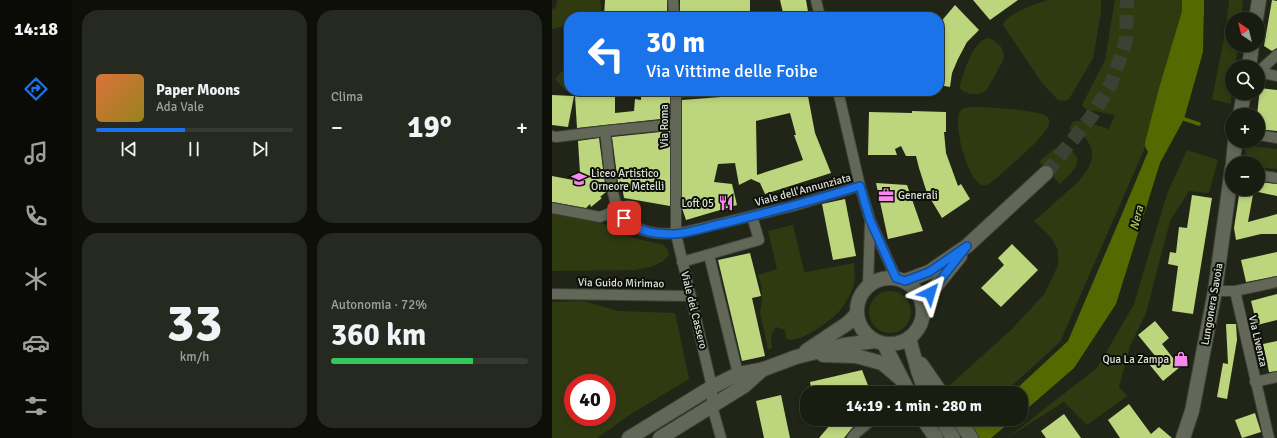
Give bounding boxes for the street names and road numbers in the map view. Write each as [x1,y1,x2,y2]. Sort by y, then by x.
street label: Via Roma [658,104,671,148]
street label: Viale dell'Annunziata [753,171,853,209]
street label: Lungonera Savoia [1198,262,1226,346]
street label: Viale del Cassero [678,270,710,351]
street label: Via Guido Mirimao [578,276,665,290]
street label: Via Livenza [1246,314,1270,368]

